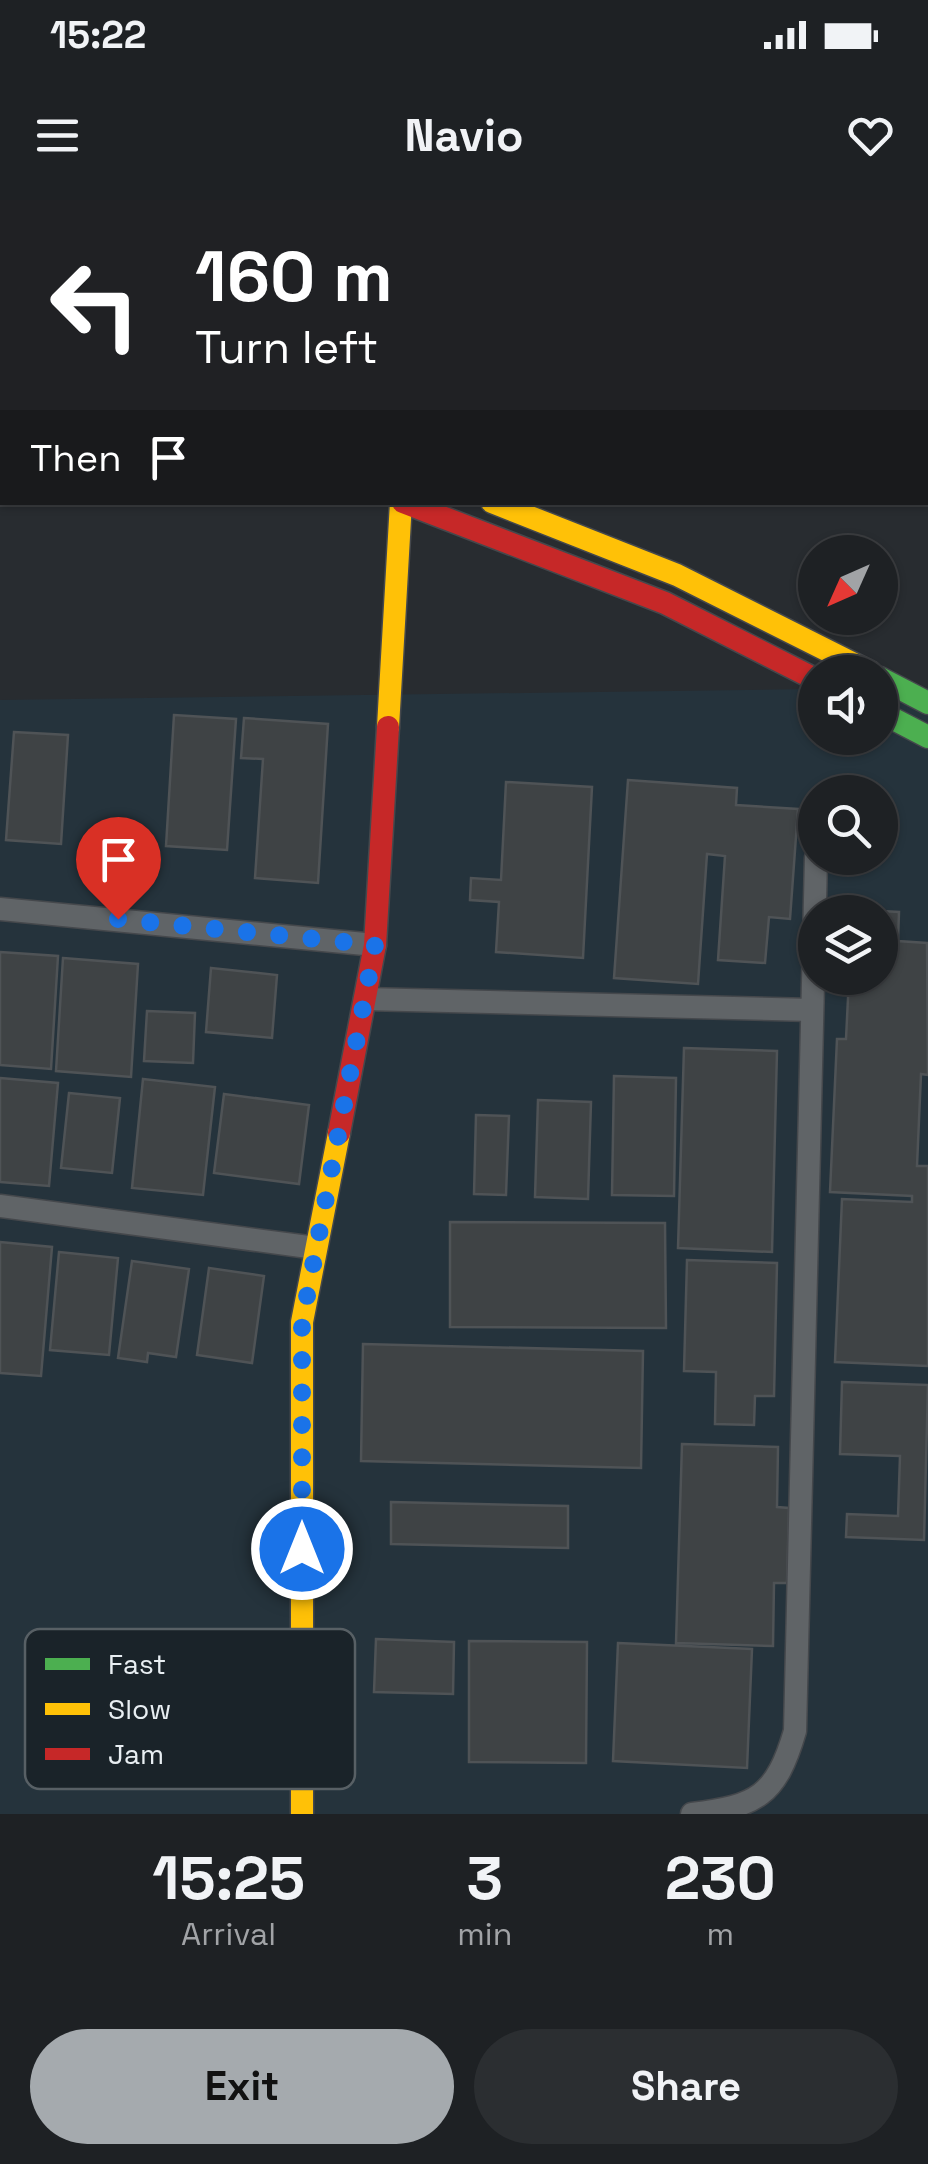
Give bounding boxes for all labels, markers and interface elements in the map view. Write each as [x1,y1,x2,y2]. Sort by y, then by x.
text: 15:22 [50,11,146,59]
text: Navio [404,107,524,164]
icon: menu [30,108,85,163]
icon: heart [843,108,898,163]
text: 160 m [195,232,393,321]
icon: left [30,240,160,370]
text: Turn left [195,319,378,376]
icon: arrive [141,430,196,485]
text: Then [30,434,121,482]
north arrow [798,535,898,635]
map controls [798,535,898,995]
button: sound [798,655,898,755]
button: search [798,775,898,875]
pin [76,817,161,920]
icon: arrive [91,832,146,887]
button: layers [798,895,898,995]
position arrow [250,1497,354,1601]
legend [25,1629,355,1789]
text: Fast [108,1646,166,1682]
text: Slow [108,1691,171,1727]
text: Jam [108,1736,164,1772]
text: 15:25 [152,1840,305,1917]
text: 3 [467,1840,503,1917]
text: 230 [665,1840,776,1917]
text: Arrival [181,1914,276,1954]
text: min [457,1914,512,1954]
text: m [706,1914,734,1954]
button: Exit [30,2029,454,2144]
button: Share [474,2029,898,2144]

